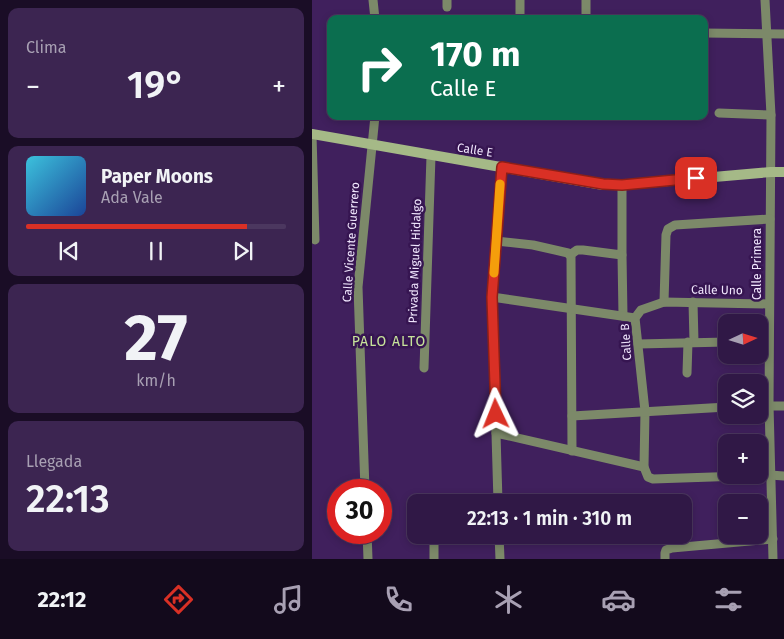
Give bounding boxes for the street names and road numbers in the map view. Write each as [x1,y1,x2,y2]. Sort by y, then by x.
street label: Calle E [456,140,494,160]
street label: Calle Vicente Guerrero [340,181,362,303]
street label: Privada Miguel Hidalgo [406,198,424,324]
street label: Calle Primera [750,228,764,300]
street label: Calle Uno [691,283,743,297]
street label: Calle B [618,323,634,361]

